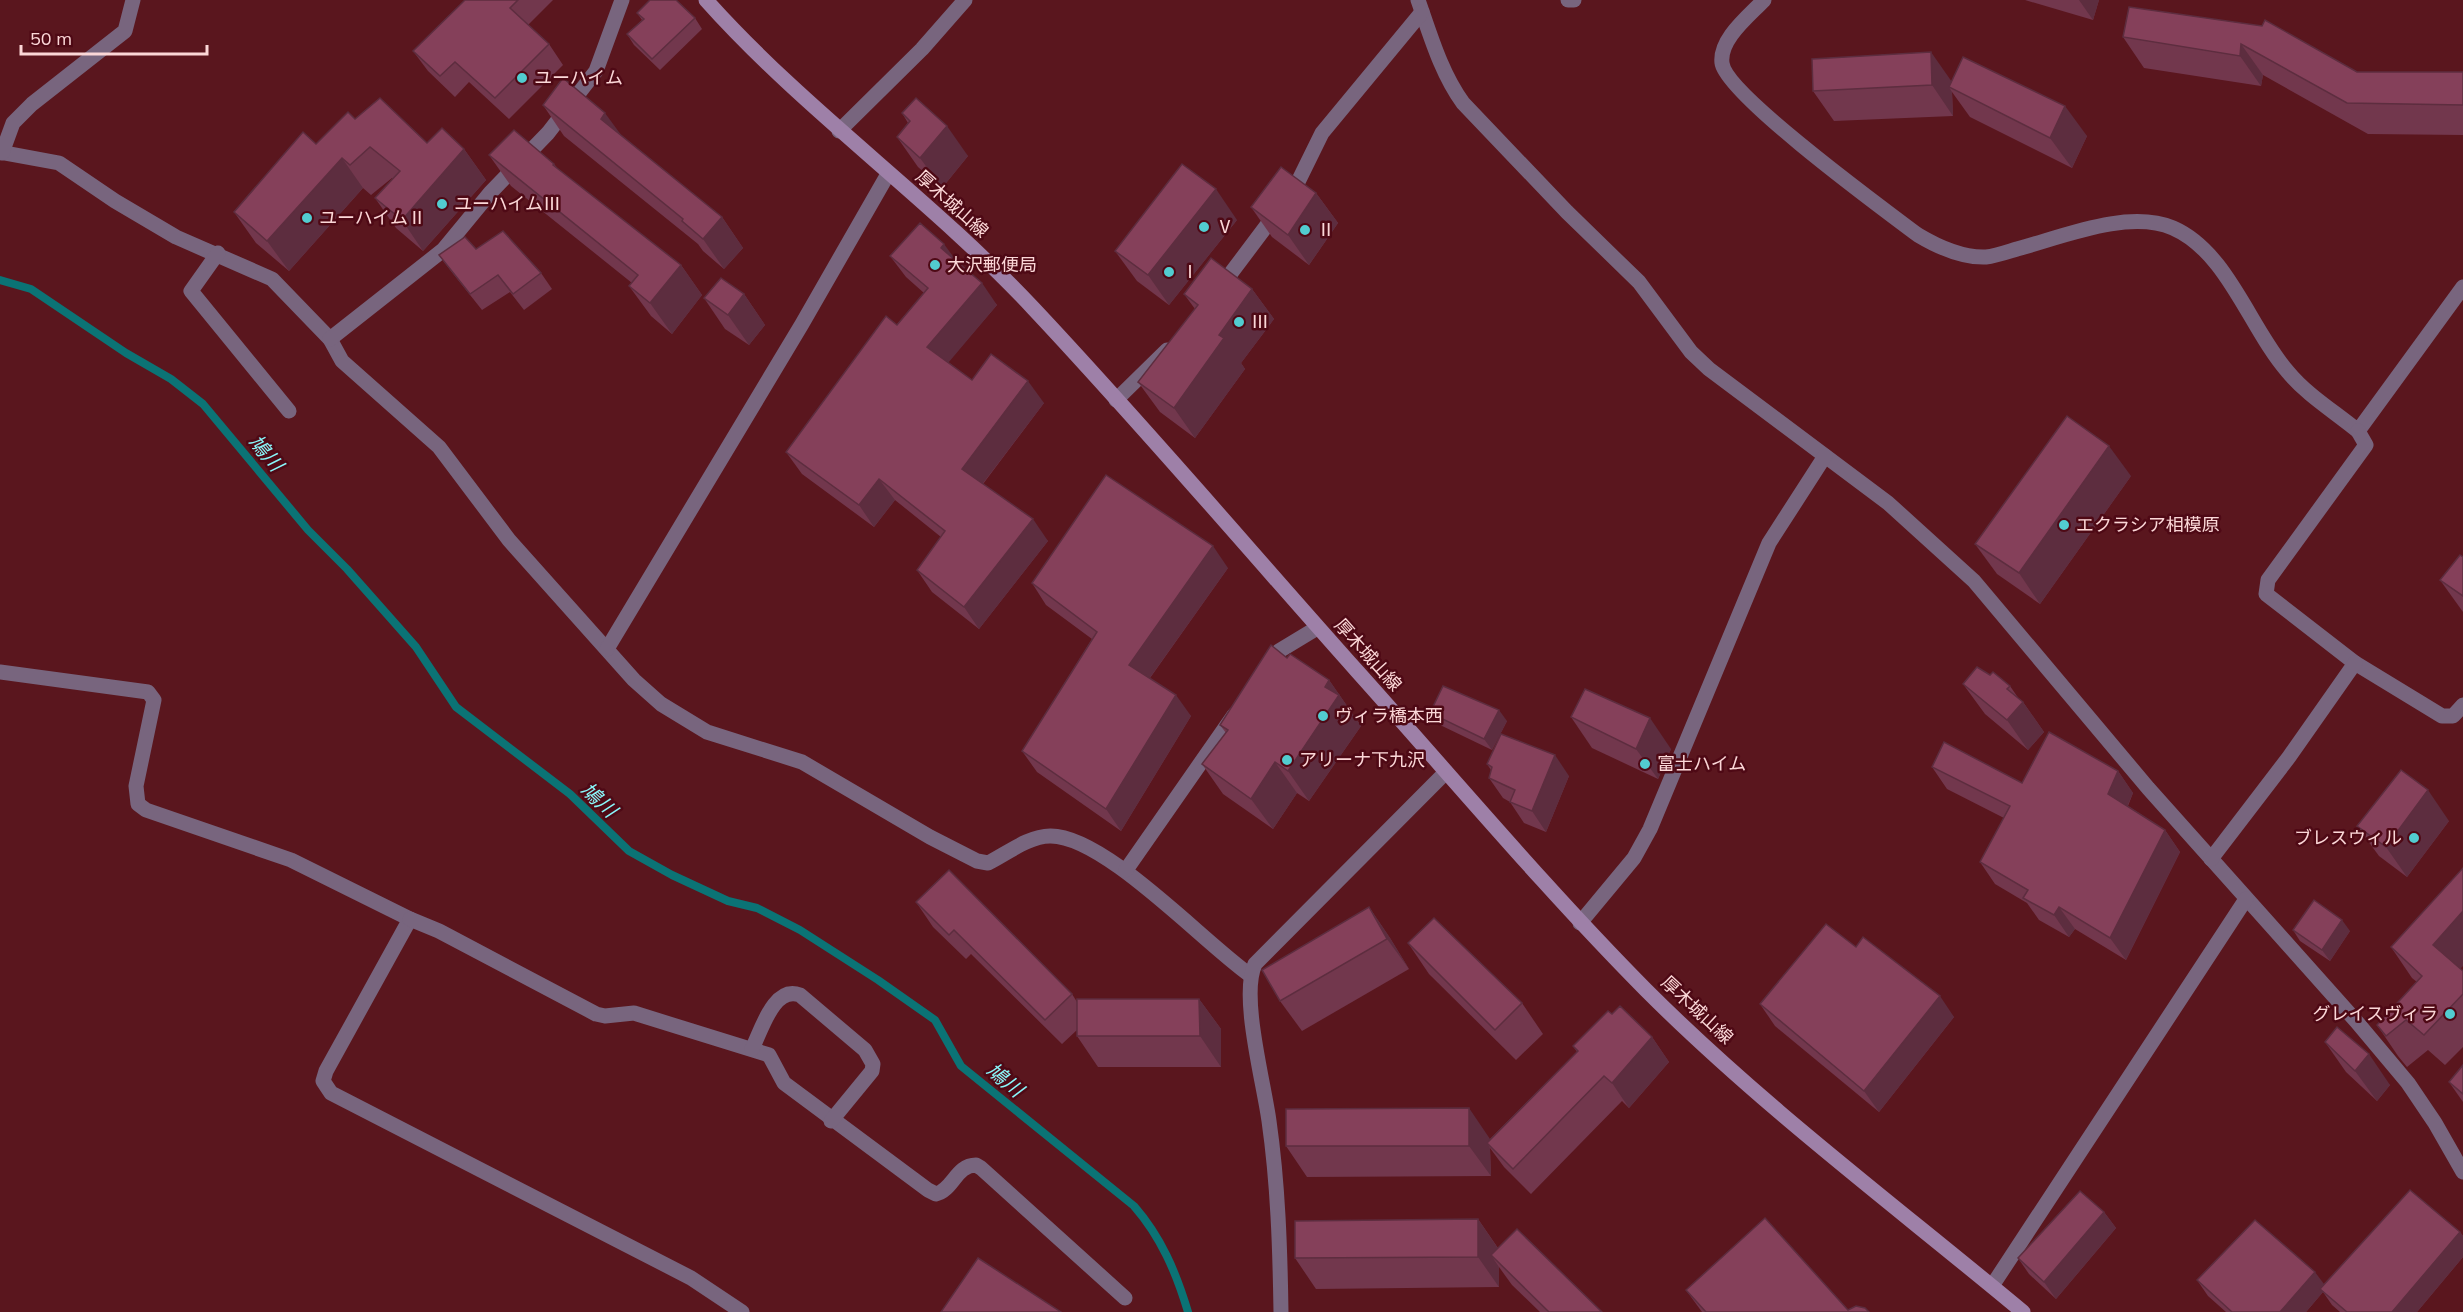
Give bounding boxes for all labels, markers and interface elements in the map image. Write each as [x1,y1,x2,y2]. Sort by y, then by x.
scale bar [21,18,207,56]
text: 50 m [30,27,72,50]
place label: ユーハイム [534,66,623,89]
marker: ユーハイム [515,71,529,85]
street label: 厚木城山線 [911,165,993,242]
place label: ユーハイムⅢ [454,192,561,215]
marker: ユーハイムⅢ [435,197,449,211]
place label: ユーハイムⅡ [319,206,426,229]
marker: ユーハイムⅡ [300,211,314,225]
place label: Ⅴ [1216,215,1234,238]
place label: Ⅱ [1317,218,1335,241]
marker: Ⅴ [1197,220,1211,234]
marker: Ⅱ [1298,223,1312,237]
place label: 大沢郵便局 [947,253,1037,276]
marker: 大沢郵便局 [928,258,942,272]
place label: Ⅰ [1181,260,1199,283]
marker: Ⅰ [1162,265,1176,279]
place label: Ⅲ [1251,310,1269,333]
marker: Ⅲ [1232,315,1246,329]
water label: 鳩川 [244,429,290,478]
place label: エクラシア相模原 [2076,513,2220,536]
marker: エクラシア相模原 [2057,518,2071,532]
street label: 厚木城山線 [1330,614,1407,696]
place label: ヴィラ橋本西 [1335,704,1443,727]
marker: ヴィラ橋本西 [1316,709,1330,723]
place label: アリーナ下九沢 [1299,748,1425,771]
place label: 富士ハイム [1657,752,1746,775]
marker: アリーナ下九沢 [1280,753,1294,767]
marker: 富士ハイム [1638,757,1652,771]
water label: 鳩川 [576,777,624,824]
place label: ブレスウィル [2294,826,2402,849]
marker: ブレスウィル [2407,831,2421,845]
street label: 厚木城山線 [1657,971,1738,1049]
place label: グレイスヴィラ [2313,1002,2438,1025]
marker: グレイスヴィラ [2443,1007,2457,1021]
water label: 鳩川 [982,1057,1030,1103]

